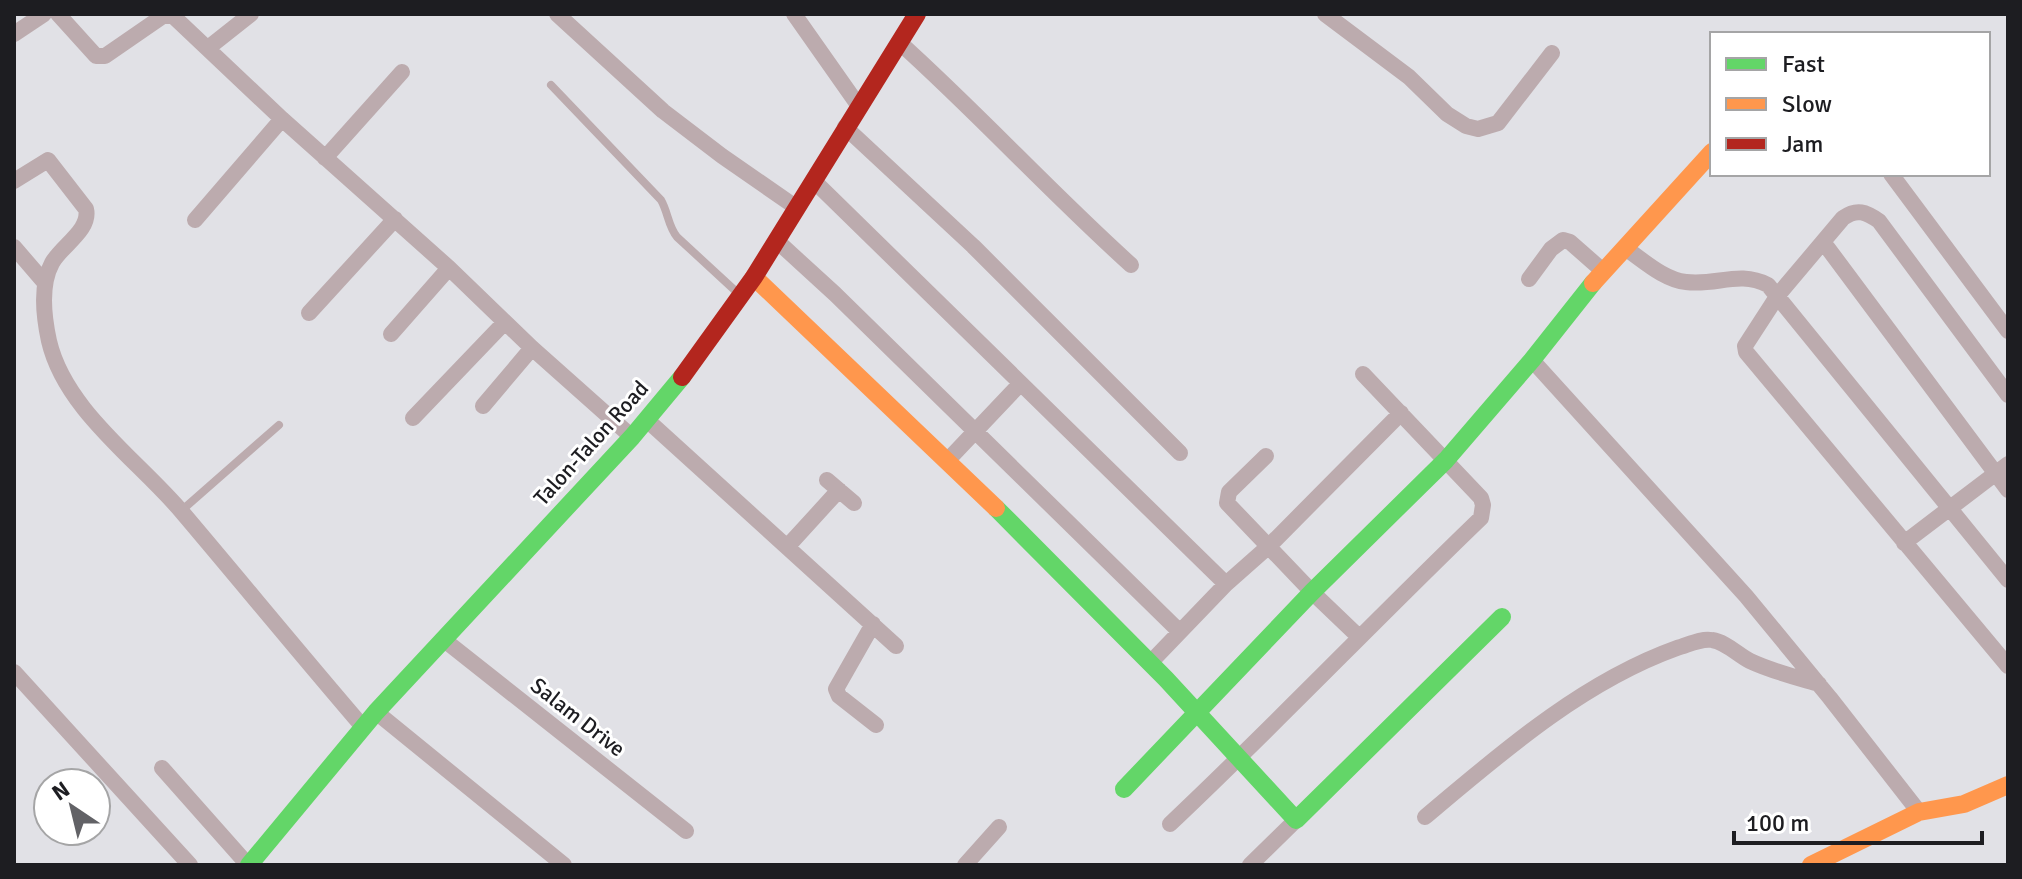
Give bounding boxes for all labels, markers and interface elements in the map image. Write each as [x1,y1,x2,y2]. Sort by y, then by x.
legend [1710,32,1990,176]
text: Fast [1782,49,1825,79]
text: Slow [1782,89,1832,119]
text: Jam [1782,129,1823,159]
street label: Talon-Talon Road [528,375,654,511]
street label: Salam Drive [525,672,631,762]
north arrow [32,767,112,847]
text: N [47,776,75,806]
scale bar [1734,795,1982,845]
text: 100 m [1746,808,1809,838]

